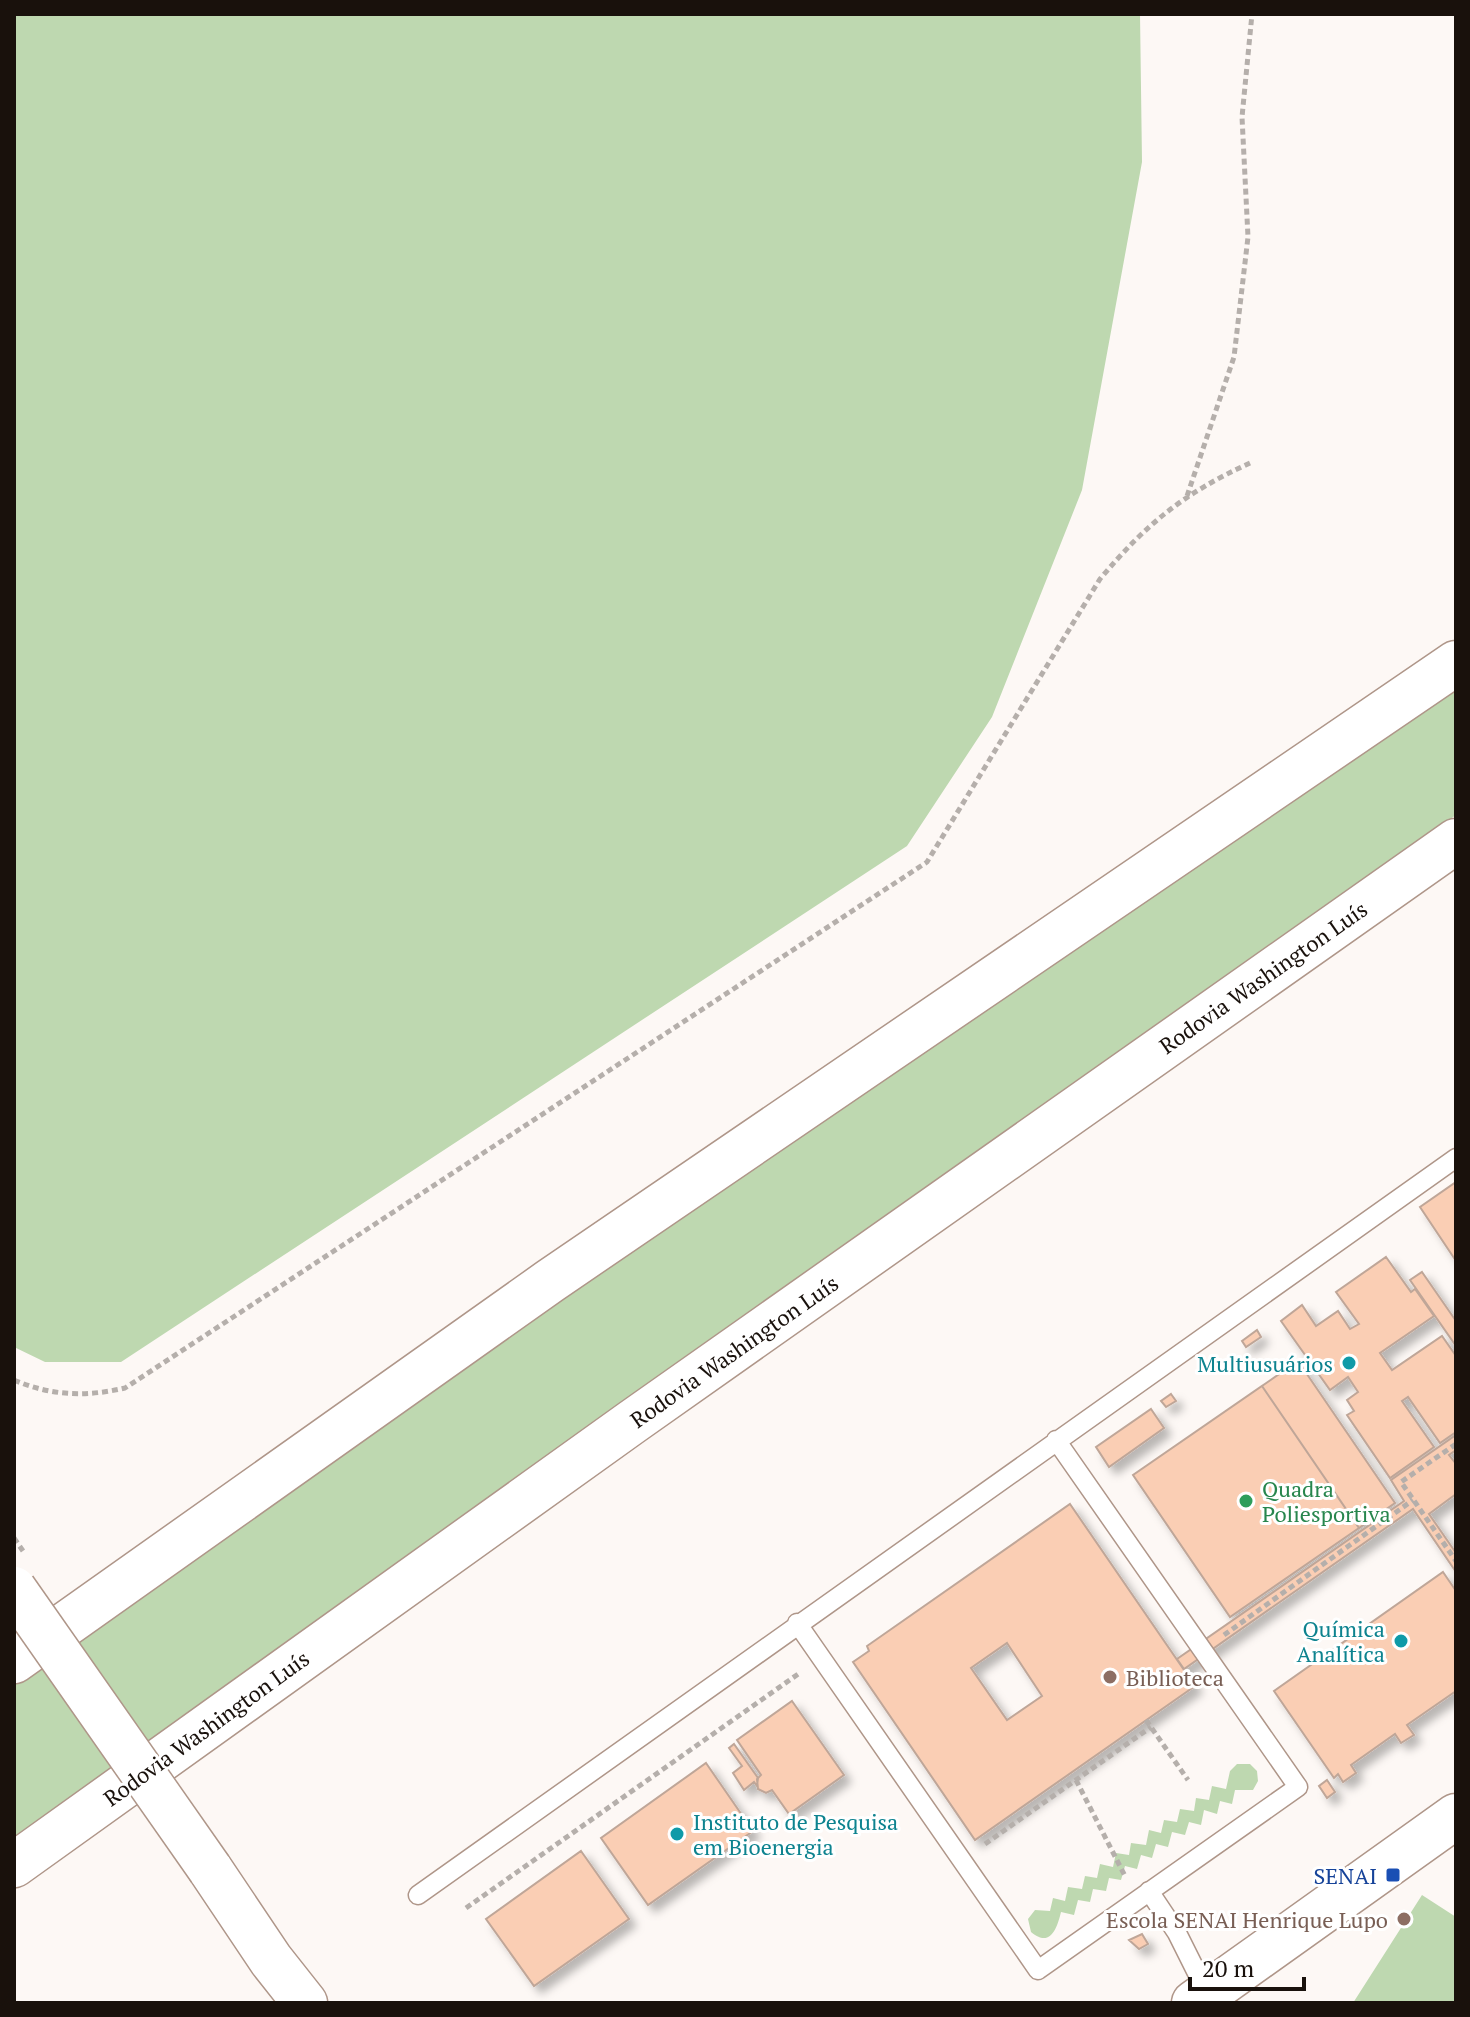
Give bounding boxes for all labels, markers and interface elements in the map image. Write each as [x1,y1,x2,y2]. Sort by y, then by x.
street label: Rodovia Washington Luís [1153,894,1373,1060]
street label: Rodovia Washington Luís [624,1268,844,1434]
place label: Multiusuários [1197,1349,1333,1378]
marker: Multiusuários [1340,1354,1358,1372]
place label: Quadra Poliesportiva [1262,1474,1391,1528]
marker: Quadra Poliesportiva [1237,1492,1255,1510]
place label: Química Analítica [1296,1614,1385,1668]
marker: Química Analítica [1392,1632,1410,1650]
street label: Rodovia Washington Luís [97,1644,315,1812]
place label: Biblioteca [1126,1663,1224,1692]
marker: Biblioteca [1101,1668,1119,1686]
place label: Instituto de Pesquisa em Bioenergia [693,1807,898,1861]
marker: Instituto de Pesquisa em Bioenergia [668,1825,686,1843]
place label: SENAI [1314,1861,1377,1890]
marker: SENAI [1384,1866,1402,1884]
place label: Escola SENAI Henrique Lupo [1106,1905,1388,1934]
marker: Escola SENAI Henrique Lupo [1395,1910,1413,1928]
scale bar [1190,1941,1304,1991]
text: 20 m [1202,1952,1254,1984]

